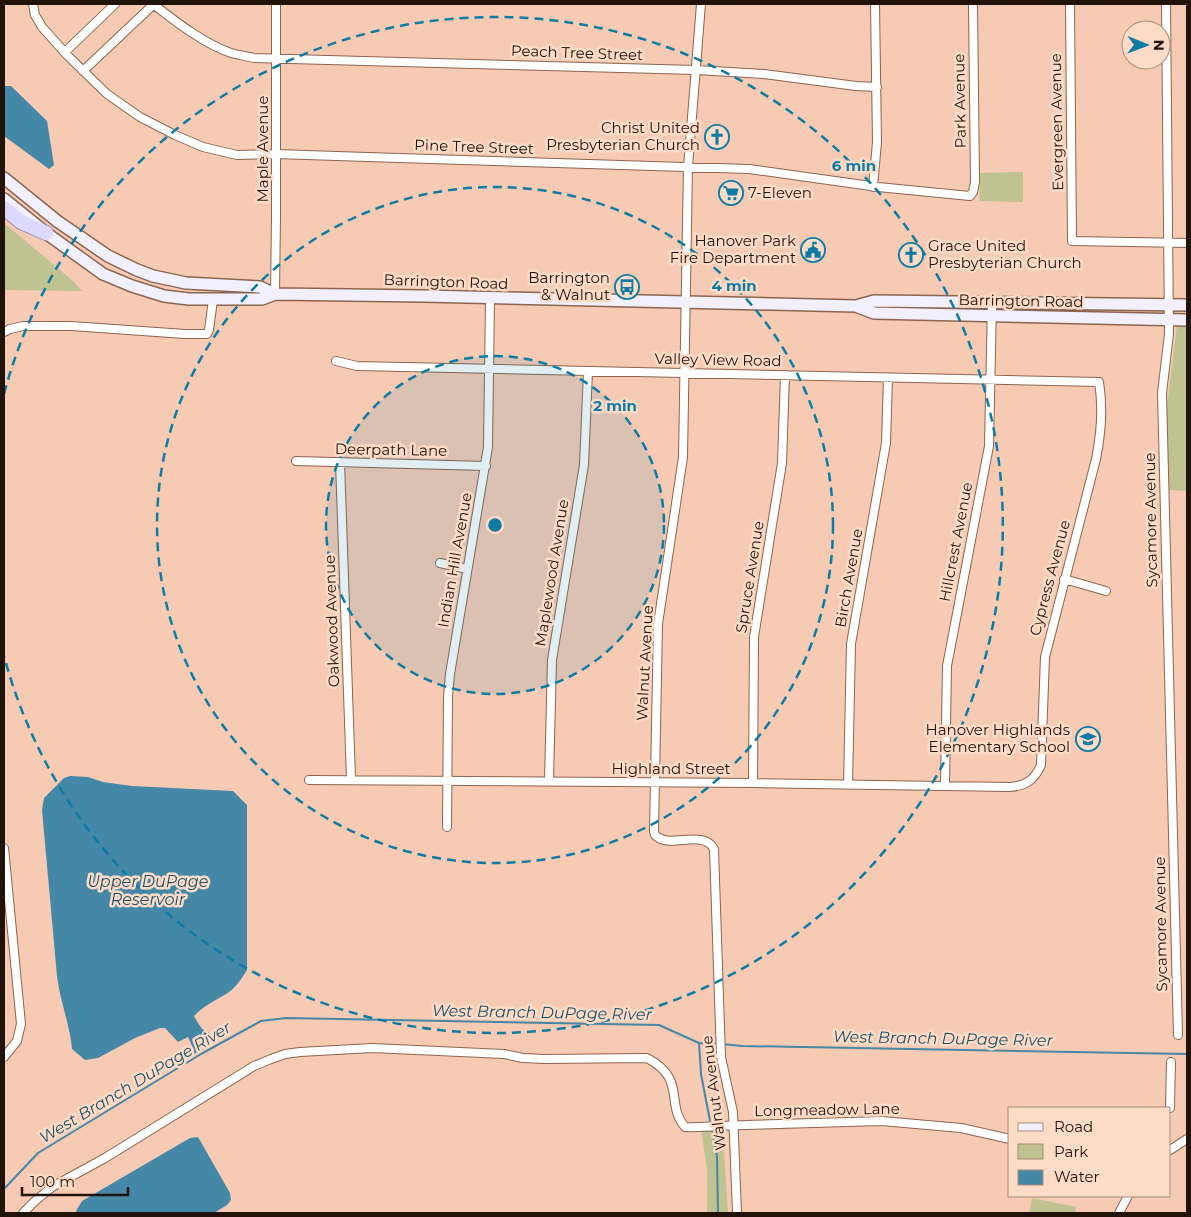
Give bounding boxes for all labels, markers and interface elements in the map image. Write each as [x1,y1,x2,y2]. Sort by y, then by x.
north arrow [1121,20,1171,70]
text: N [1150,39,1168,51]
street label: Peach Tree Street [511,41,643,64]
street label: Park Avenue [949,53,970,149]
street label: Evergreen Avenue [1046,53,1067,191]
street label: Maple Avenue [253,96,272,202]
place label: Christ United Presbyterian Church [546,118,700,154]
church icon: Christ United Presbyterian Church [704,124,730,150]
street label: Pine Tree Street [414,135,534,158]
text: 6 min [832,156,876,175]
supermarket icon: 7-Eleven [718,180,744,206]
place label: 7-Eleven [748,183,812,202]
place label: Hanover Park Fire Department [670,231,796,267]
place label: Grace United Presbyterian Church [928,236,1082,272]
public building icon: Hanover Park Fire Department [800,237,826,263]
church icon: Grace United Presbyterian Church [898,242,924,268]
place label: Barrington & Walnut [528,268,610,304]
street label: Barrington Road [383,270,509,293]
bus stop icon: Barrington & Walnut [614,274,640,300]
text: 4 min [711,276,757,295]
street label: Barrington Road [958,290,1084,311]
street label: Valley View Road [654,349,782,370]
text: 2 min [593,396,637,415]
street label: Deerpath Lane [335,439,447,460]
street label: Sycamore Avenue [1140,452,1161,588]
street label: Hillcrest Avenue [935,480,976,603]
street label: Indian Hill Avenue [433,491,476,629]
street label: Maplewood Avenue [530,498,573,648]
centre of rings [486,516,504,534]
street label: Cypress Avenue [1025,518,1074,638]
street label: Spruce Avenue [731,519,768,634]
street label: Birch Avenue [830,527,867,629]
street label: Oakwood Avenue [320,554,343,688]
street label: Walnut Avenue [632,605,657,721]
place label: Hanover Highlands Elementary School [926,720,1070,756]
school or university icon: Hanover Highlands Elementary School [1075,726,1101,752]
street label: Highland Street [611,759,731,778]
street label: Sycamore Avenue [1150,856,1171,992]
water label: Upper DuPage Reservoir [88,872,208,909]
water label: West Branch DuPage River [432,1001,653,1024]
water label: West Branch DuPage River [36,1017,235,1147]
water label: West Branch DuPage River [833,1027,1054,1050]
street label: Walnut Avenue [697,1035,730,1152]
street label: Longmeadow Lane [754,1099,900,1120]
legend [1008,1107,1171,1197]
text: Road [1054,1117,1093,1136]
text: Park [1054,1142,1088,1161]
scale bar [22,1164,129,1196]
text: Water [1054,1167,1100,1186]
text: 100 m [30,1172,75,1191]

